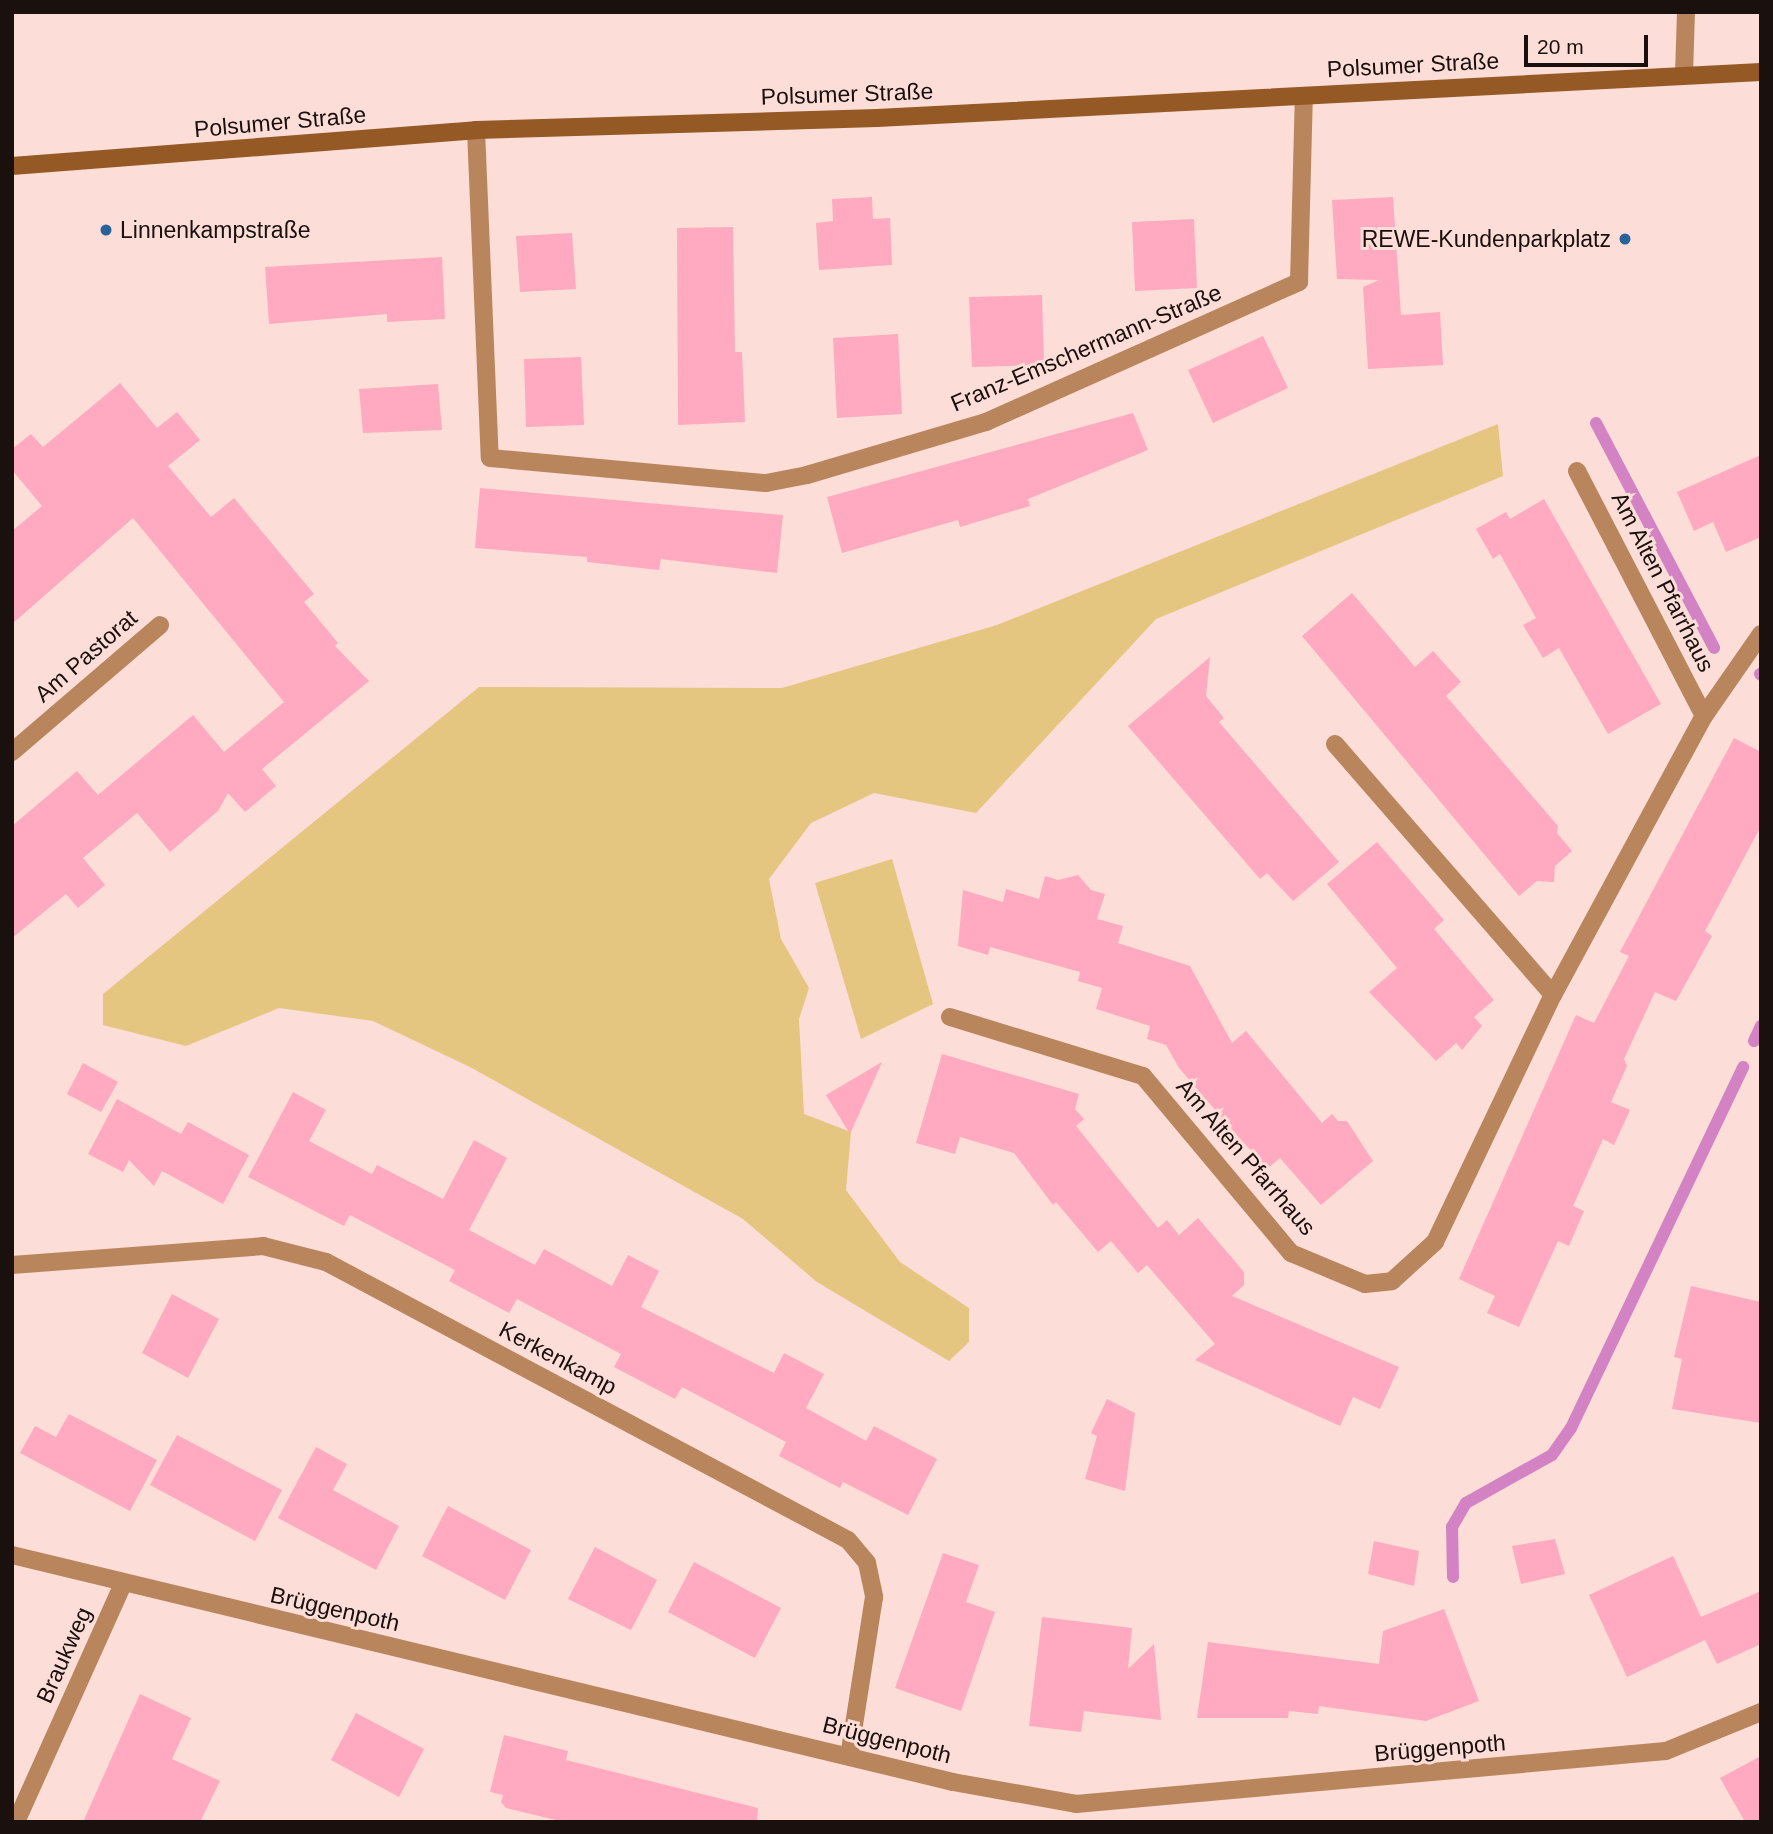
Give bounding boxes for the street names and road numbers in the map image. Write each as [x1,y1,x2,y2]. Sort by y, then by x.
street label: Polsumer Straße [1326,47,1500,83]
street label: Polsumer Straße [760,77,934,111]
street label: Polsumer Straße [193,101,367,143]
street label: Franz-Emschermann-Straße [946,278,1226,418]
street label: Am Alten Pfarrhaus [1605,487,1721,677]
street label: Am Pastorat [29,604,143,708]
street label: Am Alten Pfarrhaus [1170,1073,1322,1241]
street label: Kerkenkamp [495,1316,621,1400]
street label: Brüggenpoth [268,1581,402,1637]
street label: Braukweg [31,1603,97,1707]
street label: Brüggenpoth [820,1711,954,1769]
street label: Brüggenpoth [1373,1729,1507,1767]

